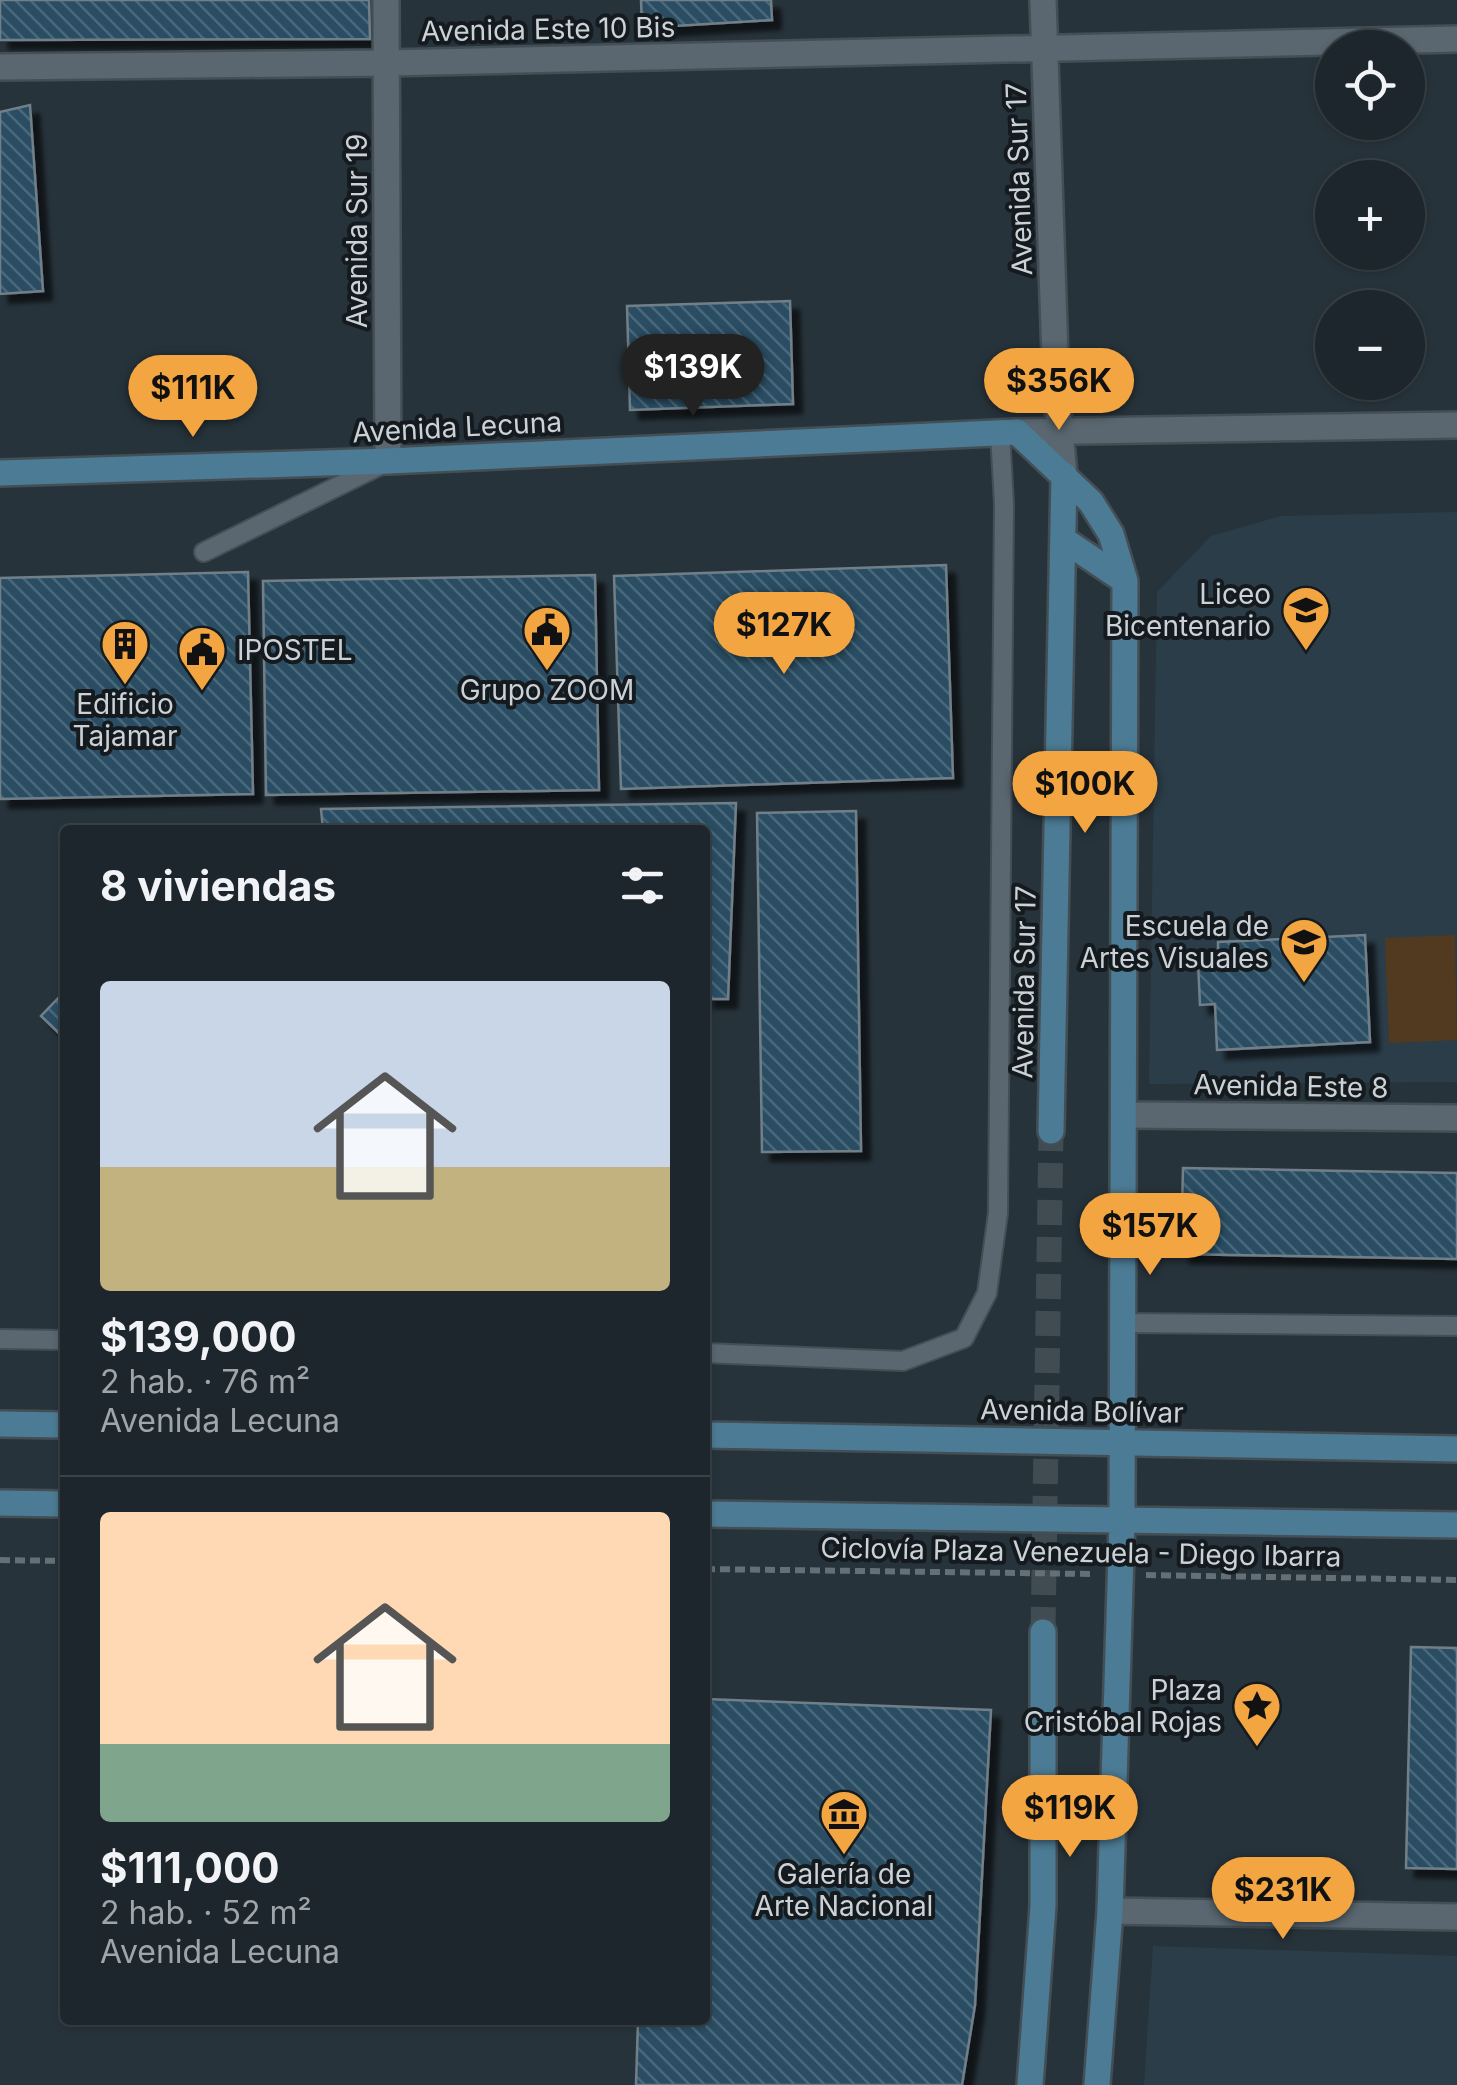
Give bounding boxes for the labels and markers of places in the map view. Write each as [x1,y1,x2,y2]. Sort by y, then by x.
pin: $139K [623,334,763,419]
pin: $356K [989,348,1129,433]
pin: $111K [123,355,263,440]
place label: Liceo Bicentenario [1105,577,1271,643]
school or university icon: Liceo Bicentenario [1280,584,1332,652]
pin: $127K [714,592,854,677]
public building icon: Grupo ZOOM [521,604,573,672]
building icon: Edificio Tajamar [99,618,151,686]
public building icon: IPOSTEL [176,624,228,692]
place label: IPOSTEL [237,633,353,667]
place label: Grupo ZOOM [460,673,634,707]
place label: Edificio Tajamar [72,687,178,753]
pin: $100K [1015,751,1155,836]
place label: Escuela de Artes Visuales [1080,909,1269,975]
school or university icon: Escuela de Artes Visuales [1278,916,1330,984]
pin: $157K [1080,1193,1220,1278]
place label: Plaza Cristóbal Rojas [1024,1673,1222,1739]
place icon: Plaza Cristóbal Rojas [1231,1680,1283,1748]
pin: $119K [1000,1775,1140,1860]
museum icon: Galería de Arte Nacional [818,1788,870,1856]
place label: Galería de Arte Nacional [755,1857,933,1923]
pin: $231K [1213,1857,1353,1942]

